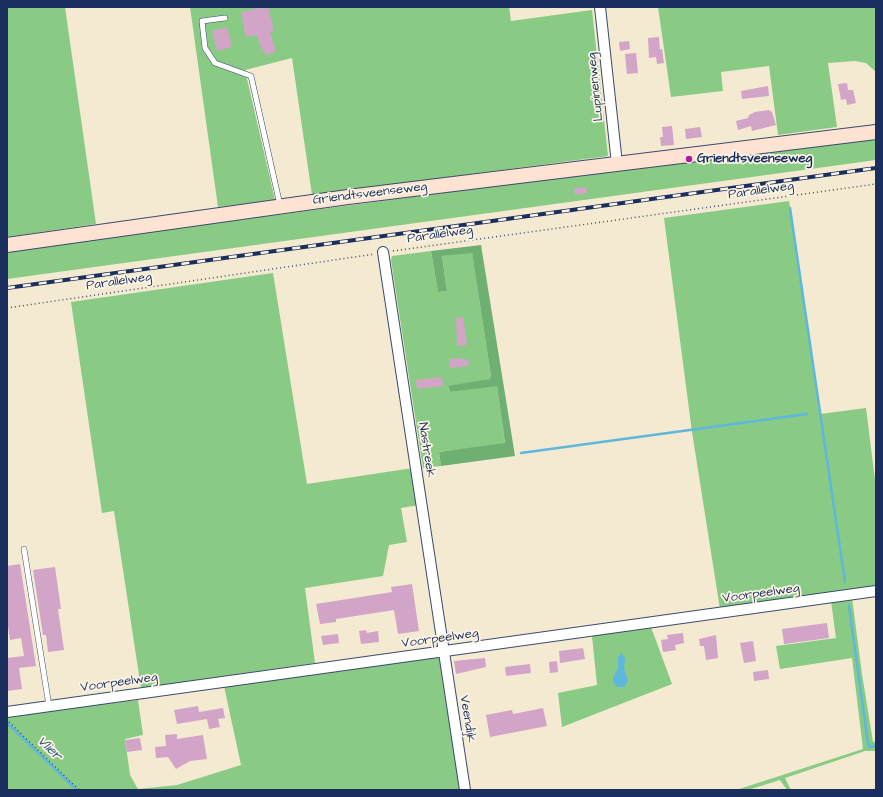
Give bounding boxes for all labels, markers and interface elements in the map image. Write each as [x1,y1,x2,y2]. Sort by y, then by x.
street label: Lupinenweg [585,52,607,122]
place label: Griendtsveenseweg [697,151,812,167]
marker: Griendtsveenseweg [684,154,694,164]
street label: Griendtsveenseweg [312,179,428,209]
street label: Parallelweg [727,179,795,203]
street label: Parallelweg [406,223,474,247]
street label: Parallelweg [85,270,153,294]
street label: Nastreek [414,421,438,479]
street label: Voorpeelweg [722,581,800,607]
street label: Voorpeelweg [401,626,479,652]
street label: Voorpeelweg [80,670,158,696]
street label: Veendijk [456,694,478,744]
water label: Vlier [33,733,65,765]

